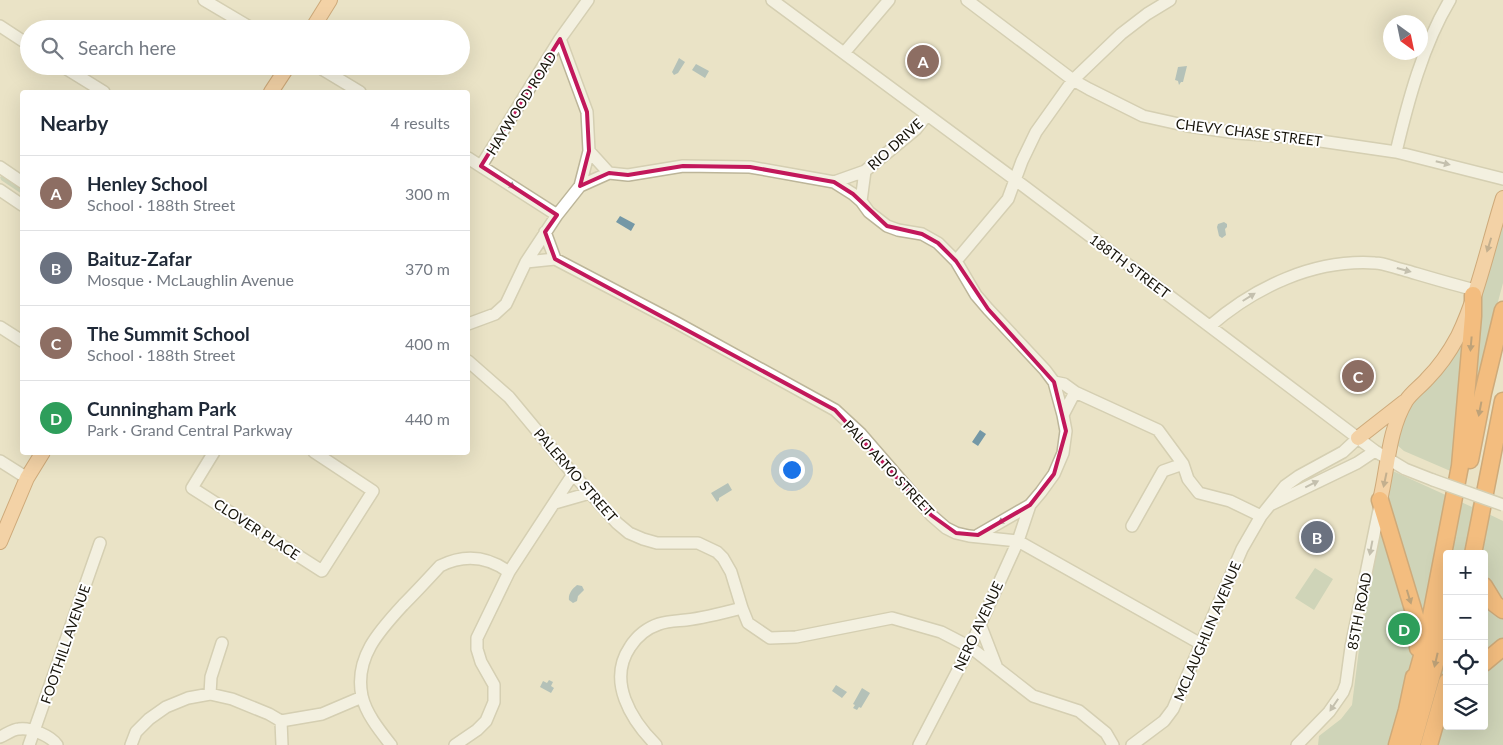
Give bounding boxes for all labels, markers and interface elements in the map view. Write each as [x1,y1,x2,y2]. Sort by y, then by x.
north arrow [1383,15,1428,60]
search box [20,20,470,75]
icon: search [38,34,66,62]
text: Search here [78,36,176,59]
pin: A [907,42,939,80]
street label: HAYWOOD ROAD [482,48,560,158]
text: Nearby [40,110,108,135]
text: 4 results [390,113,450,132]
street label: RIO DRIVE [864,115,926,173]
street label: CHEVY CHASE STREET [1175,115,1324,149]
one-way arrow [1435,160,1450,168]
text: Henley School [87,172,208,195]
one-way arrow [502,179,515,188]
text: A [50,184,62,203]
text: 300 m [405,184,450,203]
text: School · 188th Street [87,195,235,214]
street label: 188TH STREET [1087,230,1174,302]
one-way arrow [1484,237,1492,252]
text: Baituz-Zafar [87,247,192,270]
text: B [51,259,61,278]
text: 370 m [405,259,450,278]
one-way arrow [1397,267,1412,275]
text: Mosque · McLaughlin Avenue [87,270,294,289]
one-way arrow [1242,292,1256,301]
text: The Summit School [87,322,250,345]
text: C [51,334,61,353]
text: 400 m [405,334,450,353]
one-way arrow [1467,336,1475,352]
text: School · 188th Street [87,345,235,364]
pin: C [1342,357,1374,395]
text: Cunningham Park [87,397,236,420]
one-way arrow [1476,401,1484,417]
text: D [50,409,62,428]
text: 440 m [405,409,450,428]
street label: PALO ALTO STREET [840,416,938,520]
text: Park · Grand Central Parkway [87,420,293,439]
street label: PALERMO STREET [531,425,622,526]
your location [779,457,805,483]
one-way arrow [1381,473,1389,488]
one-way arrow [1305,480,1319,488]
street label: CLOVER PLACE [211,495,303,563]
one-way arrow [996,516,1011,524]
pin: B [1301,518,1333,556]
one-way arrow [1367,541,1375,556]
map controls [1443,550,1488,730]
button: + [1443,550,1488,595]
street label: MCLAUGHLIN AVENUE [1170,559,1244,703]
street label: 85TH ROAD [1343,571,1375,651]
street label: NERO AVENUE [950,578,1006,674]
street label: FOOTHILL AVENUE [37,582,93,706]
one-way arrow [1406,590,1414,605]
button: − [1443,595,1488,640]
pin: D [1388,610,1420,648]
button: locate [1443,640,1488,685]
one-way arrow [1432,653,1440,668]
button: layers [1443,685,1488,730]
one-way arrow [1329,698,1339,712]

